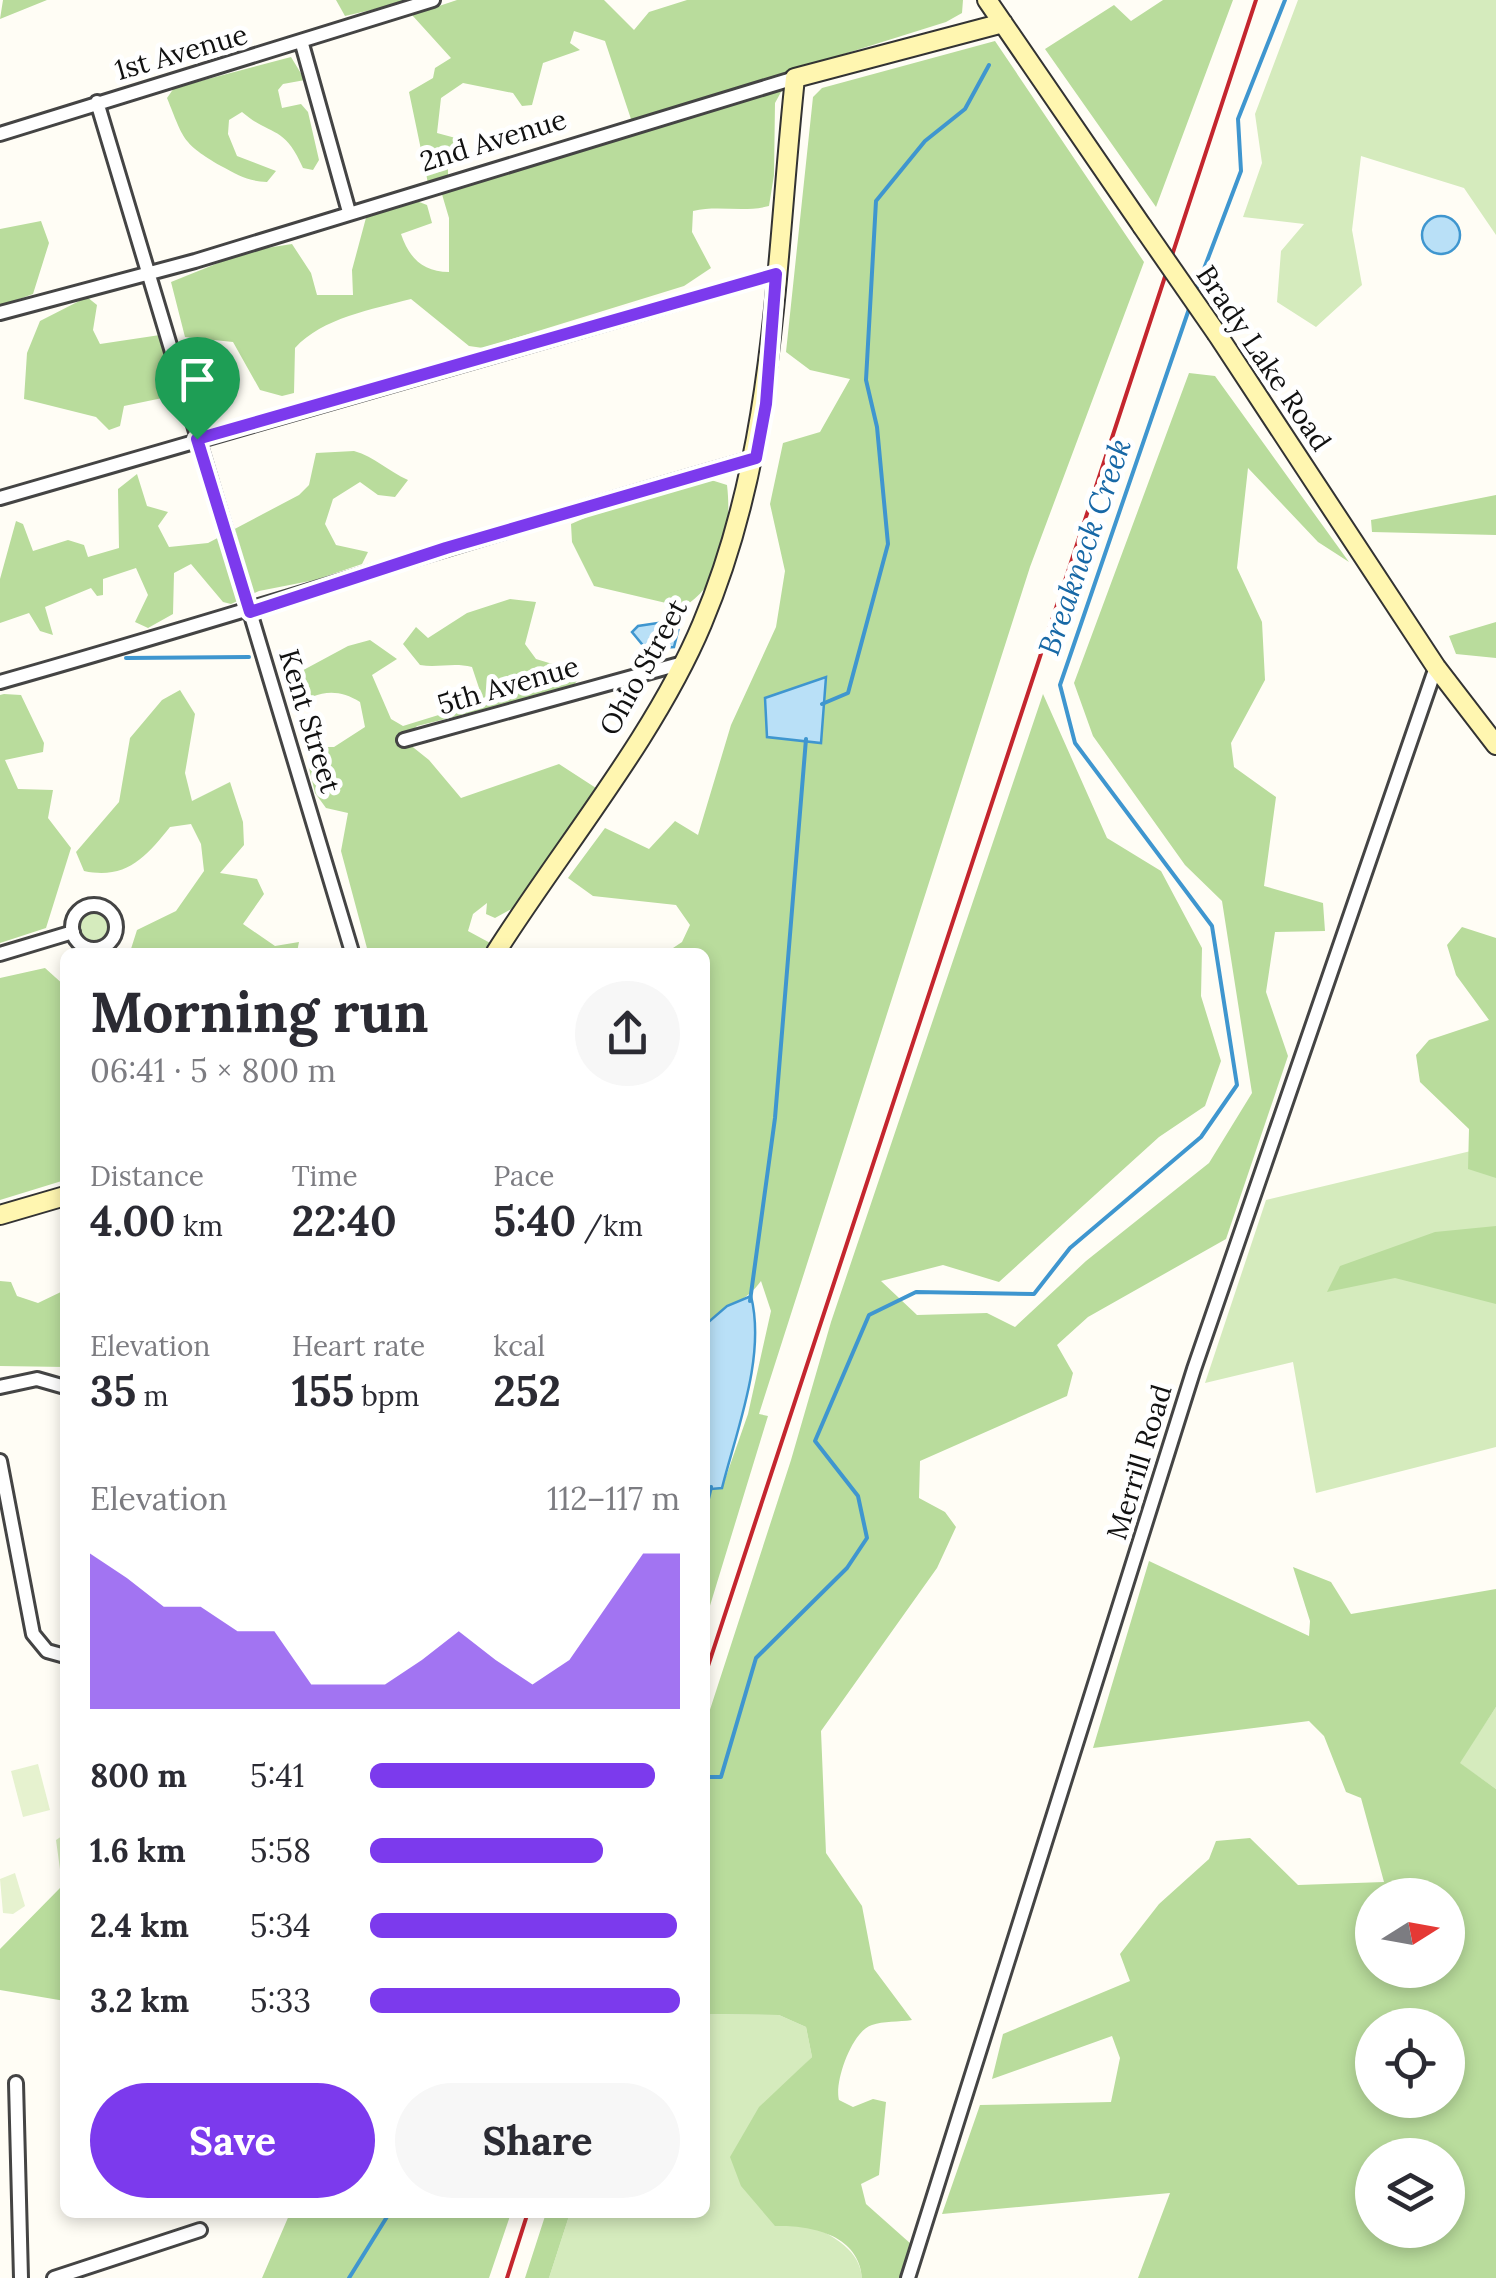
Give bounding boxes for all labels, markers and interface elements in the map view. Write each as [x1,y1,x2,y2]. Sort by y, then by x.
street label: 1st Avenue [110,16,252,88]
street label: 2nd Avenue [415,101,571,179]
street label: Brady Lake Road [1189,258,1339,458]
pin [155,337,240,440]
icon: arrive [170,352,225,407]
water label: Breakneck Creek [1029,433,1139,660]
street label: Ohio Street [591,593,695,741]
street label: Kent Street [271,645,349,797]
street label: 5th Avenue [433,648,583,722]
text: Morning run [90,977,428,1047]
button: share [575,981,680,1086]
text: 06:41 · 5 × 800 m [90,1050,336,1091]
text: Distance [90,1158,204,1194]
text: Time [292,1158,358,1194]
text: Pace [493,1158,554,1194]
text: 4.00 [90,1194,176,1248]
text: 22:40 [292,1194,397,1248]
text: 5:40 [493,1194,576,1248]
text: km [176,1208,223,1244]
text: /km [576,1208,643,1244]
text: Elevation [90,1328,210,1364]
text: Heart rate [292,1328,425,1364]
text: kcal [493,1328,545,1364]
text: 35 [90,1364,136,1418]
text: 155 [292,1364,354,1418]
text: 252 [493,1364,561,1418]
text: m [136,1378,169,1414]
text: bpm [354,1378,420,1414]
street label: Merrill Road [1098,1380,1180,1544]
text: Elevation [90,1478,227,1519]
text: 112–117 m [547,1478,680,1519]
text: 800 m [90,1755,187,1796]
text: 5:41 [250,1755,304,1796]
text: 1.6 km [90,1830,186,1871]
text: 5:58 [250,1830,311,1871]
north arrow [1355,1878,1465,1988]
map controls [1355,1878,1465,2248]
text: 2.4 km [90,1905,189,1946]
text: 5:34 [250,1905,311,1946]
text: 3.2 km [90,1980,189,2021]
text: 5:33 [250,1980,311,2021]
button: locate [1355,2008,1465,2118]
button: Save [90,2083,375,2198]
button: Share [395,2083,680,2198]
button: layers [1355,2138,1465,2248]

